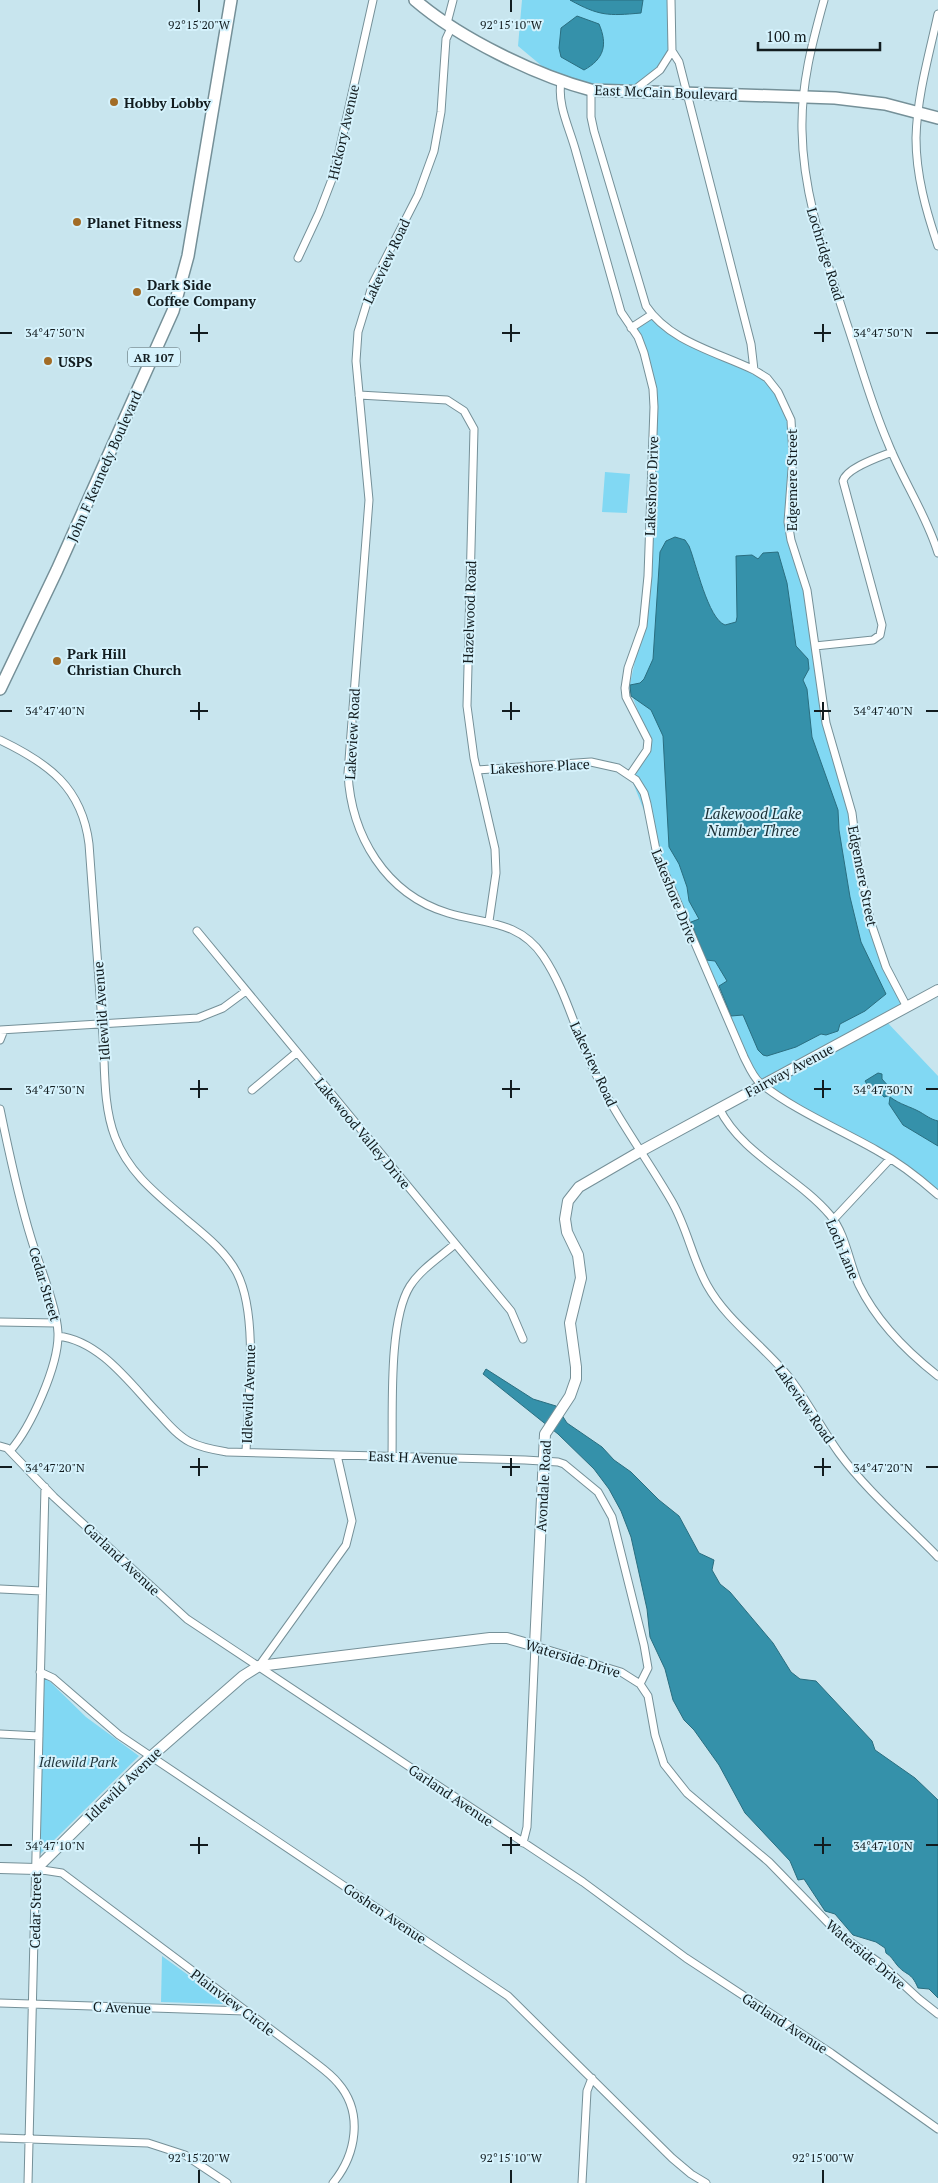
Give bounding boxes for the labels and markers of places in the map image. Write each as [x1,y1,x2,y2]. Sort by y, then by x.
place label: Hobby Lobby [124,93,211,112]
marker: Hobby Lobby [108,96,120,108]
place label: Planet Fitness [87,213,182,232]
marker: Planet Fitness [71,216,83,228]
place label: Dark Side Coffee Company [147,275,257,310]
marker: Dark Side Coffee Company [131,286,143,298]
place label: USPS [58,352,93,371]
marker: USPS [42,355,54,367]
place label: Park Hill Christian Church [67,644,182,679]
marker: Park Hill Christian Church [51,655,63,667]

